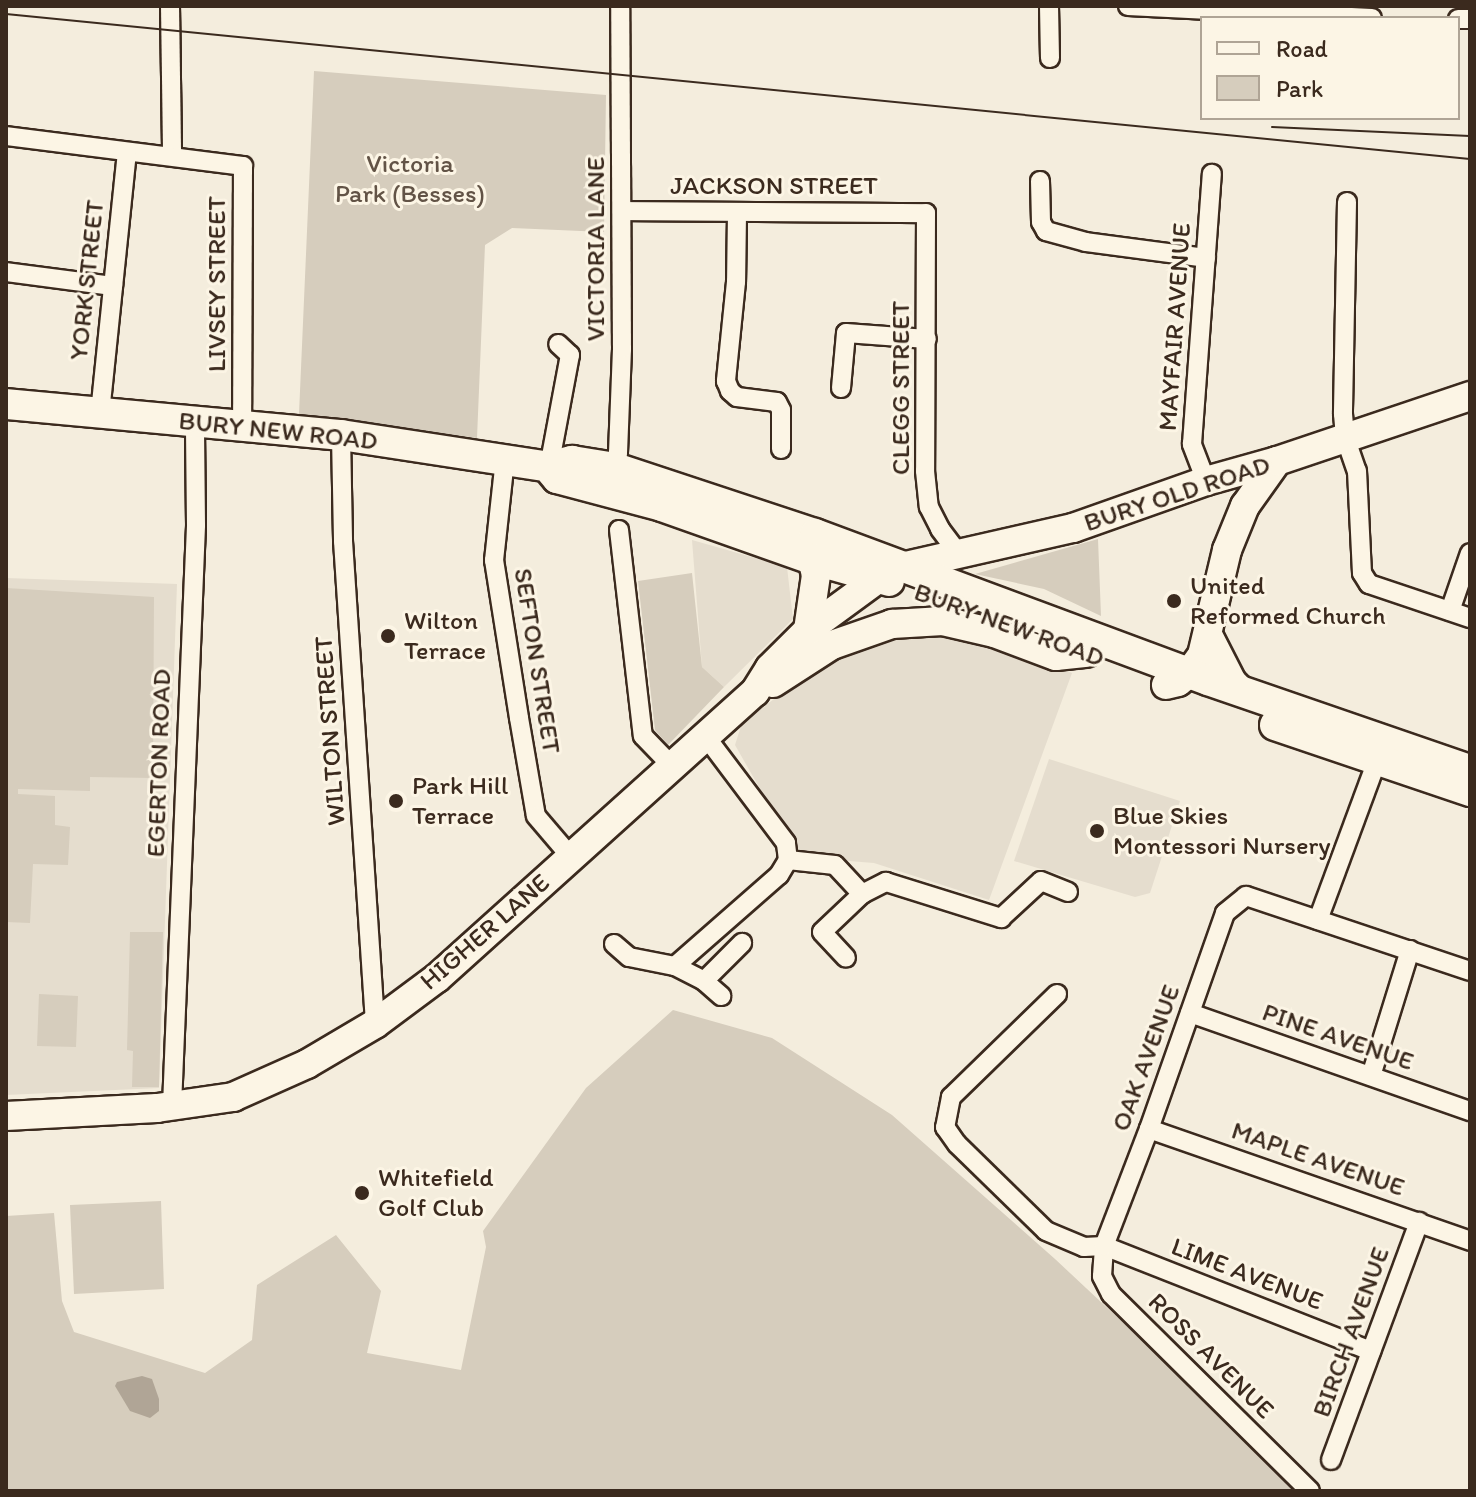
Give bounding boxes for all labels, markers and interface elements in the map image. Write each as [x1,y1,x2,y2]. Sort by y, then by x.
legend [1200,16,1460,120]
text: Road [1276,34,1328,63]
text: Park [1276,74,1323,103]
park label: Victoria Park (Besses) [335,148,485,210]
street label: VICTORIA LANE [580,157,612,341]
street label: JACKSON STREET [670,170,878,202]
street label: LIVSEY STREET [201,196,233,372]
street label: YORK STREET [63,198,111,362]
street label: MAYFAIR AVENUE [1152,222,1198,432]
street label: CLEGG STREET [885,301,917,475]
street label: BURY NEW ROAD [178,405,378,457]
street label: BURY OLD ROAD [1081,449,1273,539]
street label: SEFTON STREET [507,566,567,756]
place label: United Reformed Church [1190,570,1387,632]
street label: BURY NEW ROAD [910,576,1108,674]
marker: United Reformed Church [1165,592,1183,610]
place label: Wilton Terrace [404,605,486,666]
marker: Wilton Terrace [379,627,397,645]
street label: WILTON STREET [308,635,352,827]
street label: EGERTON ROAD [140,669,178,857]
place label: Park Hill Terrace [412,770,508,832]
marker: Park Hill Terrace [387,792,405,810]
place label: Blue Skies Montessori Nursery [1113,800,1331,862]
marker: Blue Skies Montessori Nursery [1088,822,1106,840]
street label: HIGHER LANE [414,867,556,997]
street label: OAK AVENUE [1105,981,1187,1135]
street label: PINE AVENUE [1259,997,1417,1077]
street label: MAPLE AVENUE [1228,1115,1408,1203]
place label: Whitefield Golf Club [378,1162,494,1224]
marker: Whitefield Golf Club [353,1184,371,1202]
street label: LIME AVENUE [1167,1231,1327,1317]
street label: BIRCH AVENUE [1306,1243,1396,1421]
street label: ROSS AVENUE [1142,1287,1280,1425]

